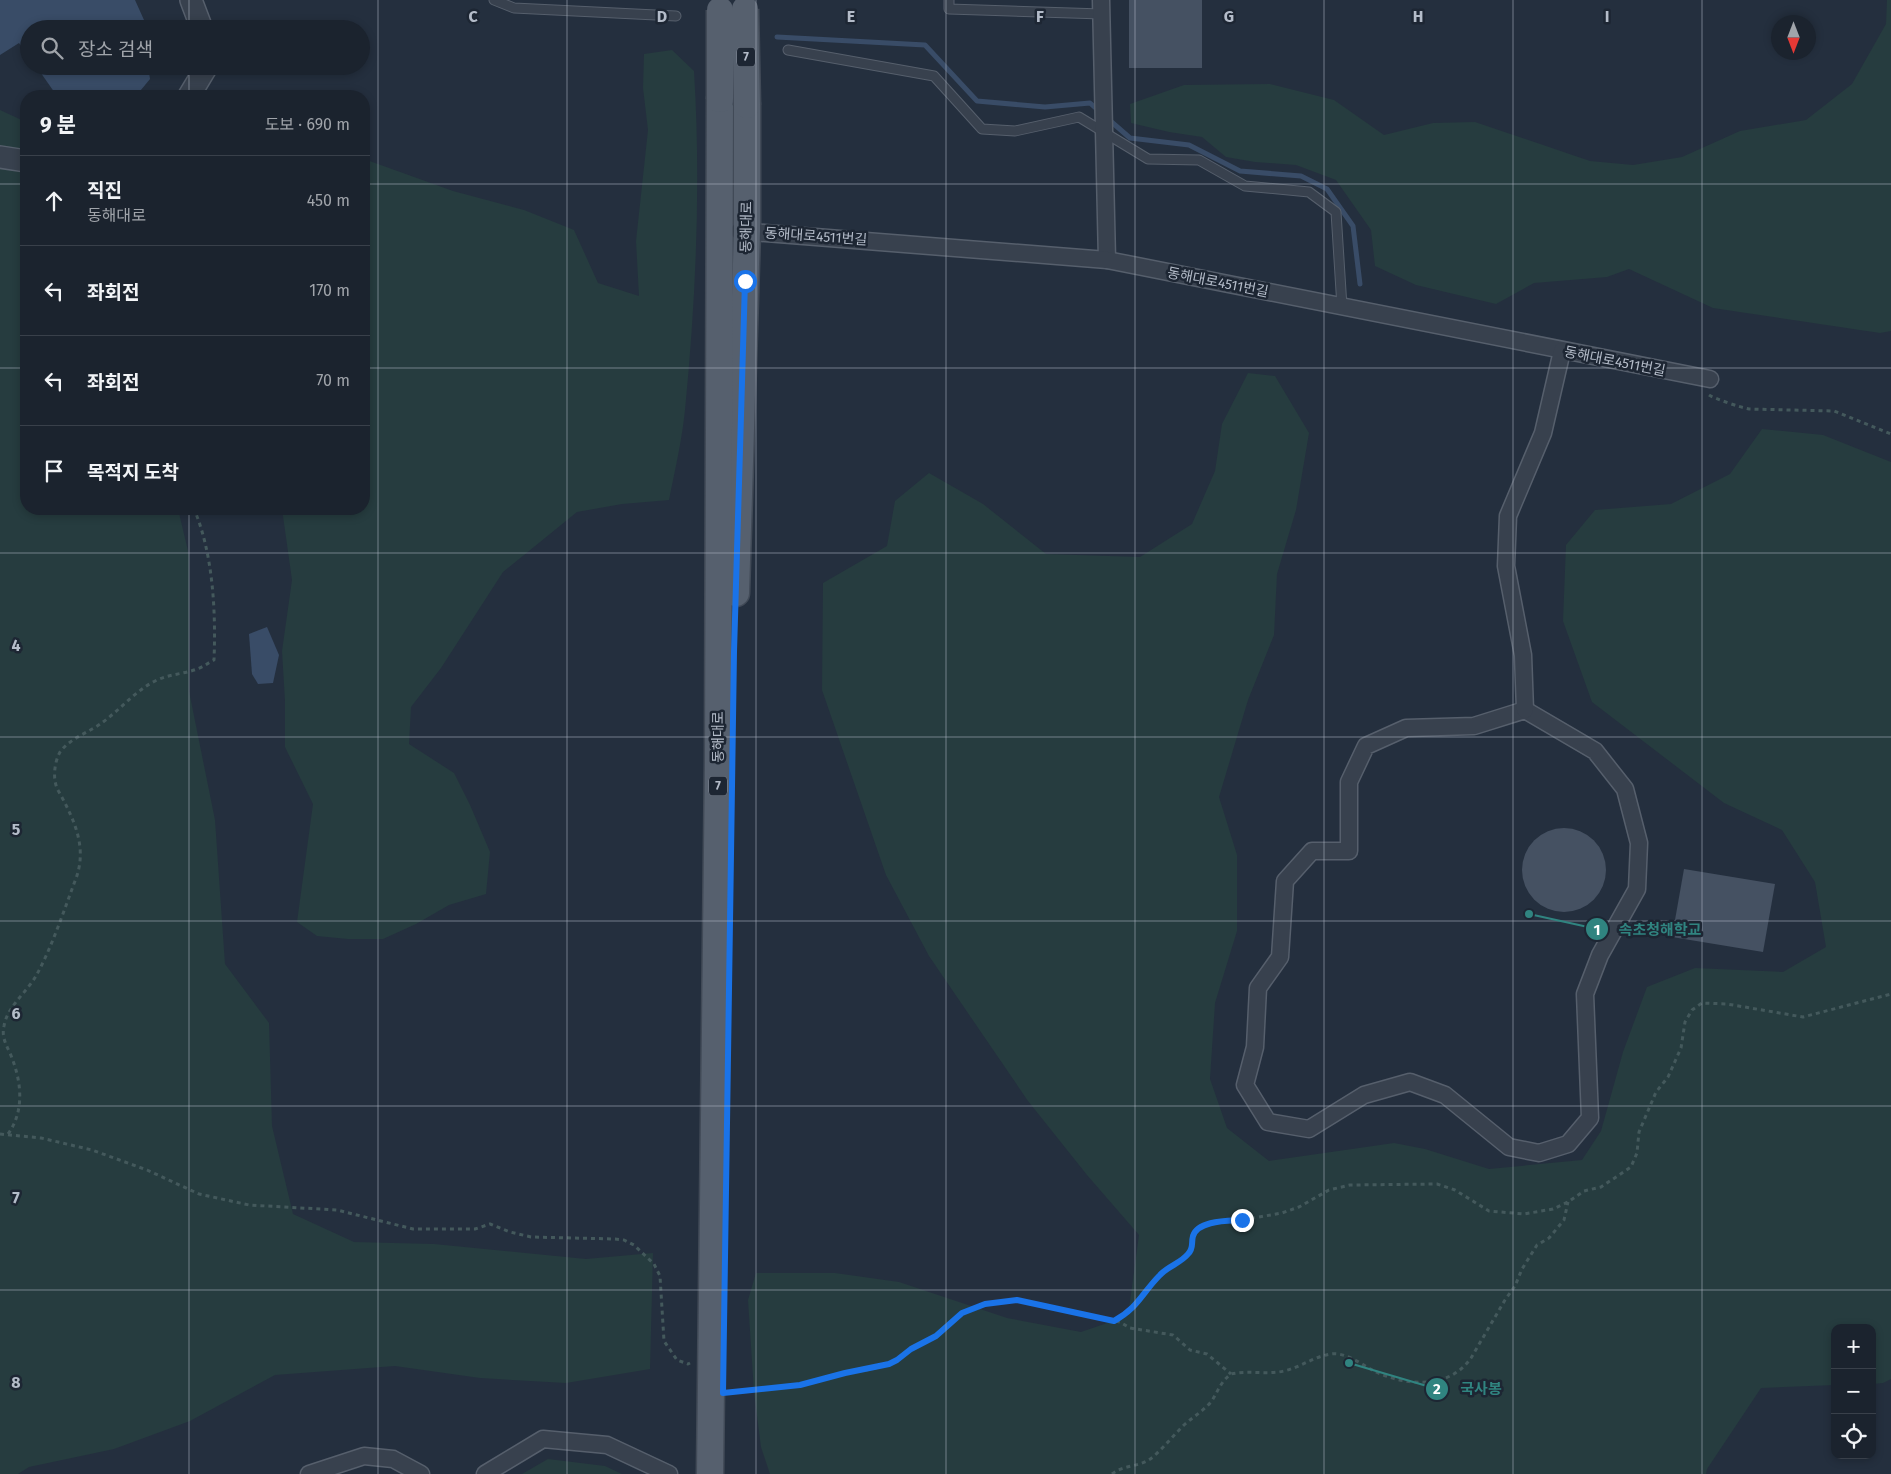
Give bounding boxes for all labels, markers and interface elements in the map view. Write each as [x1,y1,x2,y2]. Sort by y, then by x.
text: C [468,7,478,26]
text: D [657,7,667,26]
text: E [847,7,855,26]
text: F [1036,7,1044,26]
text: G [1224,7,1234,26]
text: H [1413,7,1423,26]
text: I [1605,7,1609,26]
north arrow [1771,15,1816,60]
search box [20,20,370,75]
icon: search [38,34,66,62]
text: 장소 검색 [78,38,153,61]
road number: 7 [737,48,755,66]
text: 9 분 [40,112,76,138]
text: 도보 · 690 m [265,115,350,134]
text: 직진 [87,179,122,202]
icon: ahead [40,187,68,215]
text: 450 m [307,191,350,210]
street label: 동해대로 [738,201,755,253]
text: 동해대로 [87,206,146,225]
street label: 동해대로4511번길 [764,224,868,249]
street label: 동해대로4511번길 [1166,264,1270,301]
route start [734,270,757,293]
icon: left [40,277,68,305]
text: 좌회전 [87,281,139,304]
text: 170 m [309,281,350,300]
street label: 동해대로4511번길 [1563,343,1667,380]
icon: left [40,367,68,395]
text: 좌회전 [87,371,139,394]
text: 70 m [316,371,350,390]
icon: arrive [40,457,68,485]
text: 목적지 도착 [87,461,179,484]
text: 4 [11,636,21,655]
street label: 동해대로 [710,711,727,763]
road number: 7 [709,776,727,796]
text: 5 [12,820,21,839]
callout: 속초청해학교 [1584,914,1712,944]
text: 1 [1594,921,1600,939]
text: 속초청해학교 [1619,921,1702,939]
text: 6 [11,1004,21,1023]
text: 7 [12,1188,20,1207]
route end [1231,1209,1254,1232]
map controls [1831,1324,1876,1459]
button: + [1831,1324,1876,1369]
button: − [1831,1369,1876,1414]
text: 8 [11,1373,21,1392]
callout: 국사봉 [1425,1374,1511,1404]
text: 2 [1433,1380,1441,1398]
text: 국사봉 [1460,1380,1502,1398]
button: locate [1831,1414,1876,1459]

